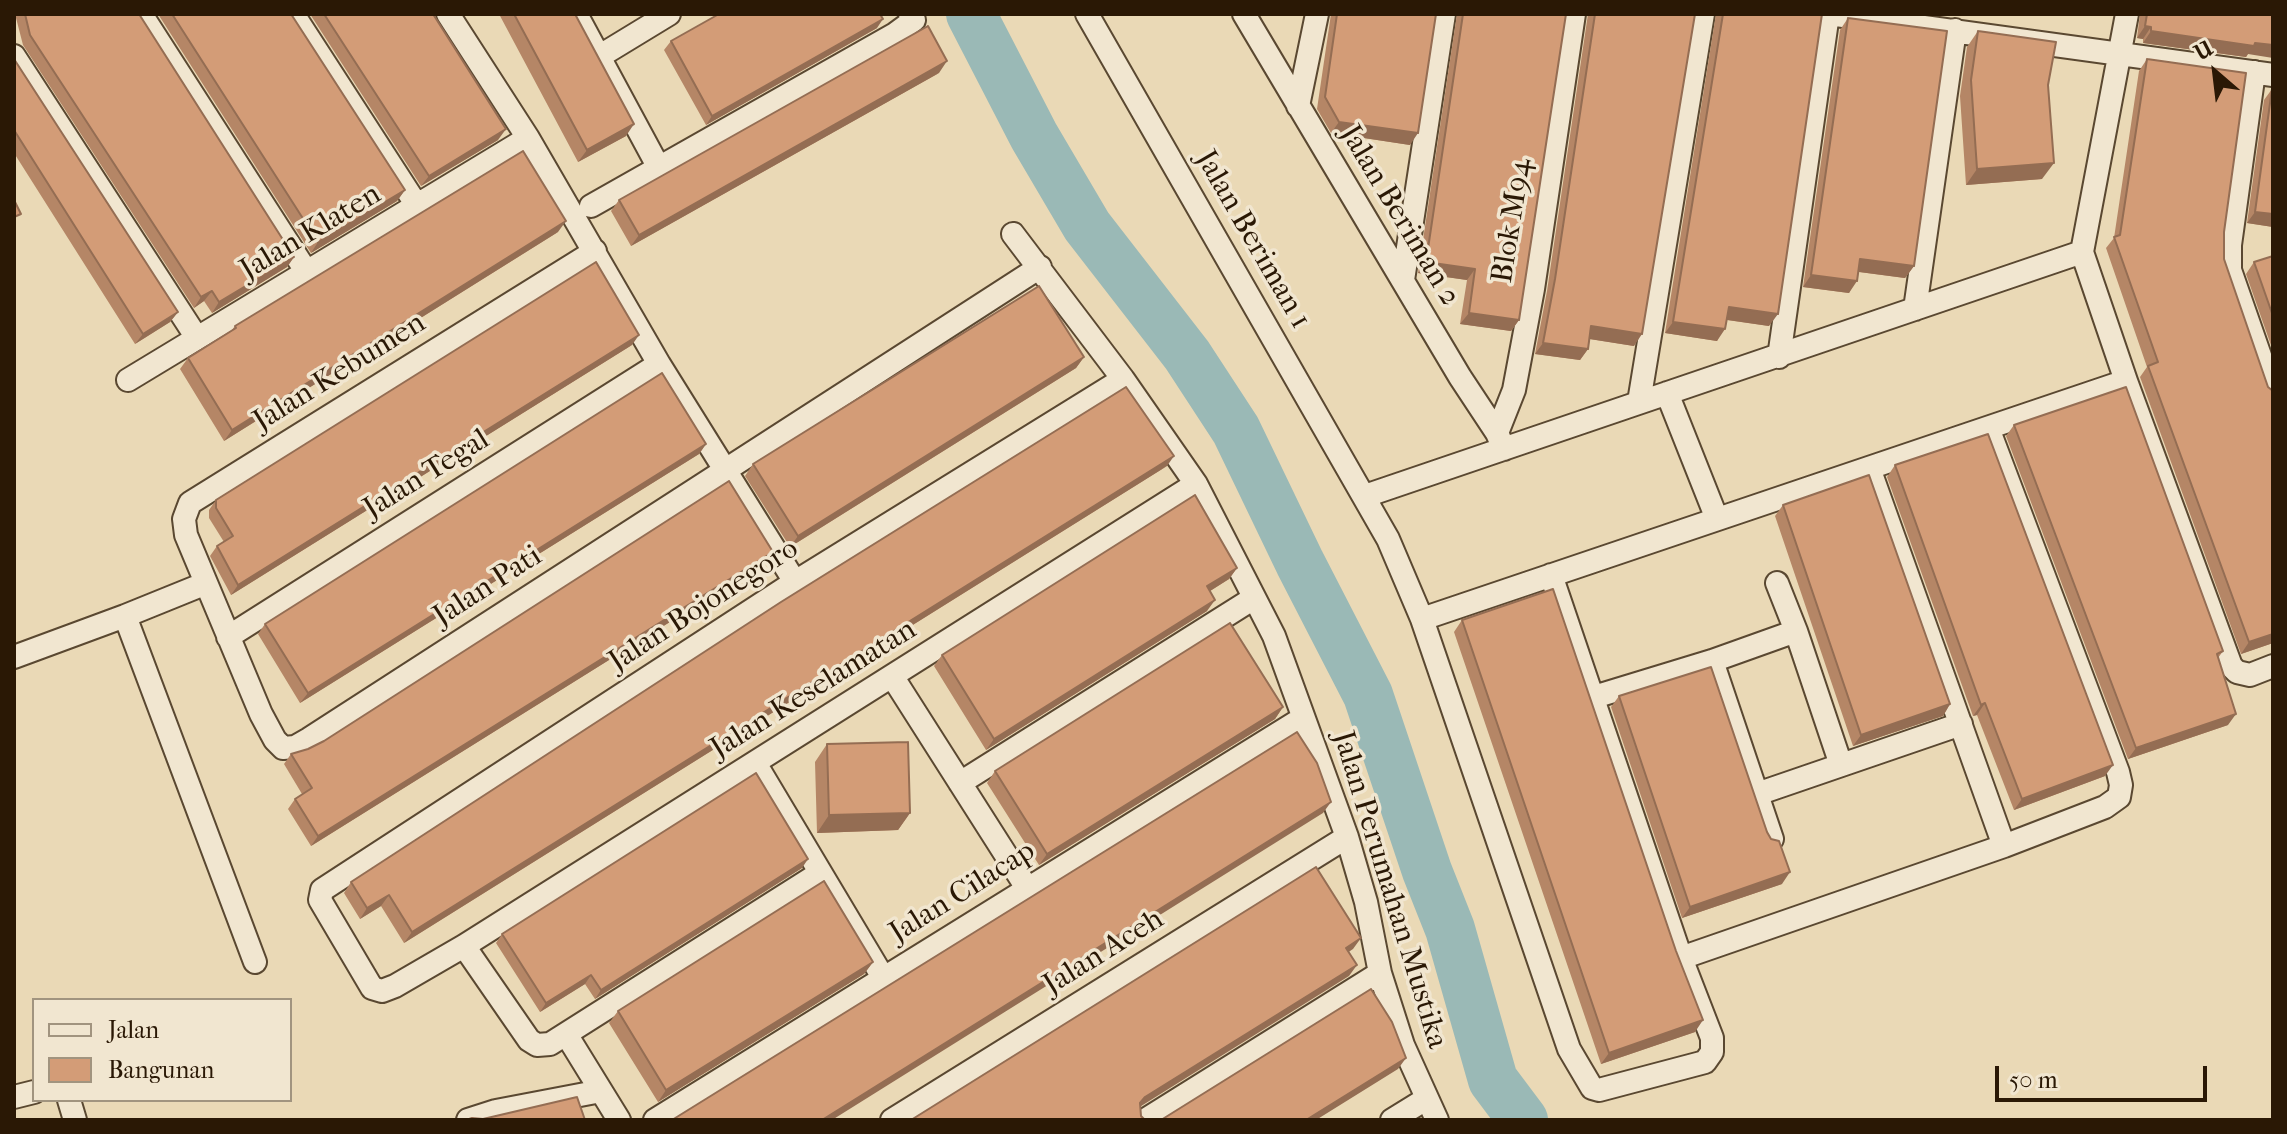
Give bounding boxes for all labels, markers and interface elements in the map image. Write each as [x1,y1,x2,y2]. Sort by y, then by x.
north arrow [2175,32,2255,112]
text: U [2190,35,2217,66]
street label: Jalan Beriman 2 [1331,119,1467,313]
street label: Jalan Beriman 1 [1186,144,1318,336]
street label: Blok M94 [1485,156,1541,286]
street label: Jalan Klaten [234,177,388,289]
street label: Jalan Kebumen [247,306,433,440]
street label: Jalan Tegal [358,422,496,528]
street label: Jalan Bojonegoro [603,531,805,681]
street label: Jalan Pati [427,539,549,635]
street label: Jalan Keselamatan [705,612,923,768]
street label: Jalan Perumahan Mustika [1324,727,1454,1053]
street label: Jalan Cilacap [884,834,1042,952]
street label: Jalan Aceh [1037,902,1171,1004]
legend [32,998,292,1102]
text: Jalan [108,1016,159,1044]
scale bar [1999,1050,2211,1100]
text: Bangunan [108,1056,214,1084]
text: 50 m [2009,1066,2058,1094]

